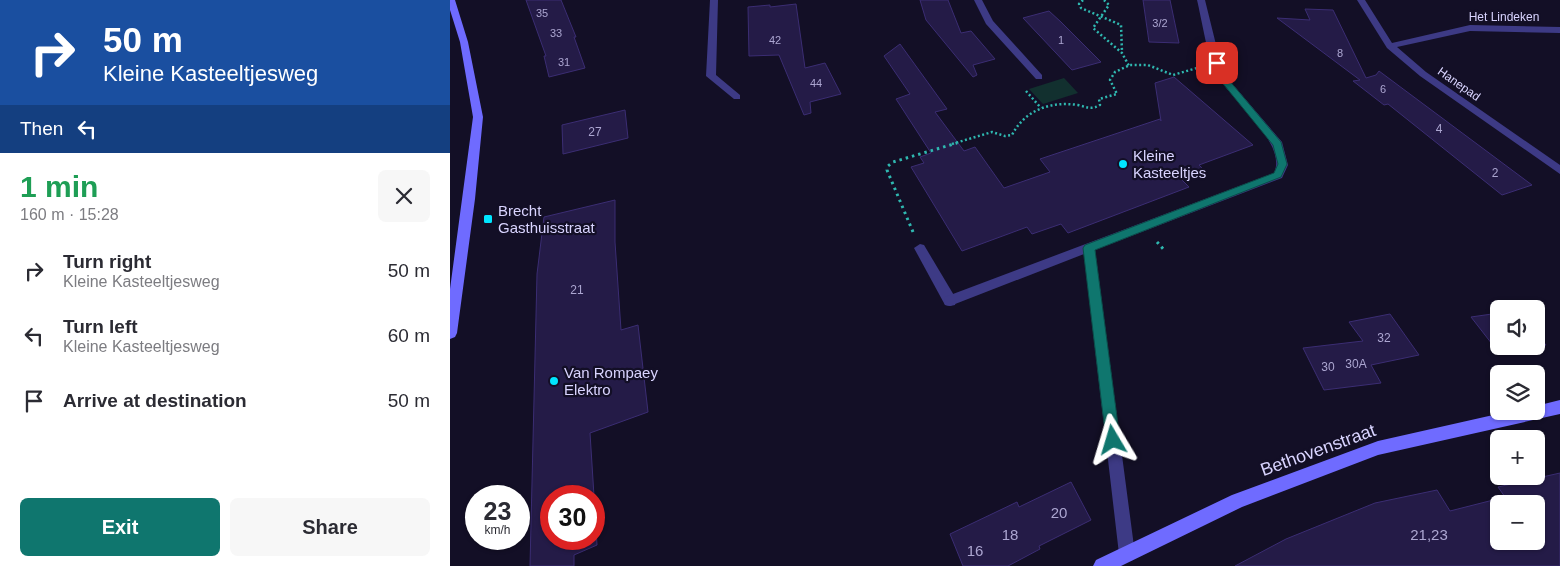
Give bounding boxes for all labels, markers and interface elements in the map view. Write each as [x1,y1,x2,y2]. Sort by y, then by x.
house number: 35 [536,7,548,19]
street label: Het Lindeken [1469,10,1539,24]
house number: 3/2 [1152,17,1168,29]
icon: right [20,20,85,85]
text: 50 m [103,20,183,59]
house number: 33 [550,27,562,39]
house number: 42 [769,34,781,46]
house number: 1 [1058,34,1064,46]
pin [1196,42,1238,84]
house number: 8 [1337,47,1343,59]
icon: arrive [1203,49,1231,77]
house number: 31 [558,56,570,68]
text: Kleine Kasteeltjesweg [103,61,318,86]
street label: Hanepad [1435,64,1483,104]
house number: 44 [810,77,822,89]
house number: 6 [1380,83,1386,95]
icon: left [73,115,101,143]
text: Then [20,118,63,139]
house number: 4 [1436,122,1443,136]
house number: 27 [588,125,602,139]
place label: Kleine Kasteeltjes [1133,147,1206,181]
marker: Kleine Kasteeltjes [1117,158,1129,170]
house number: 2 [1492,166,1499,180]
text: 1 min [20,170,98,203]
button: close [378,170,430,222]
place label: Brecht Gasthuisstraat [498,202,596,236]
text: 160 m · 15:28 [20,206,119,223]
marker: Brecht Gasthuisstraat [482,213,494,225]
text: Turn right [63,251,151,272]
icon: right [20,257,48,285]
text: 50 m [388,260,430,281]
text: Kleine Kasteeltjesweg [63,273,220,290]
house number: 21 [570,283,584,297]
map controls [1490,300,1545,550]
button: sound [1490,300,1545,355]
text: Turn left [63,316,138,337]
icon: left [20,322,48,350]
text: 60 m [388,325,430,346]
house number: 32 [1377,331,1391,345]
text: Kleine Kasteeltjesweg [63,338,220,355]
house number: 30A [1345,357,1367,371]
house number: 30 [1321,360,1335,374]
place label: Van Rompaey Elektro [564,364,658,398]
button: layers [1490,365,1545,420]
marker: Van Rompaey Elektro [548,375,560,387]
icon: arrive [20,387,48,415]
text: Arrive at destination [63,390,247,411]
text: 50 m [388,390,430,411]
position arrow [1086,413,1138,465]
street label: Bethovenstraat [1258,420,1378,480]
button: + [1490,430,1545,485]
speed limit sign: 30 [540,485,605,550]
button: − [1490,495,1545,550]
text: 23 [484,497,511,525]
button: Exit [20,498,220,556]
button: Share [230,498,430,556]
house number: 20 [1051,504,1067,521]
text: km/h [484,523,511,537]
house number: 18 [1002,526,1018,543]
house number: 21,23 [1410,526,1448,543]
house number: 16 [967,542,983,559]

